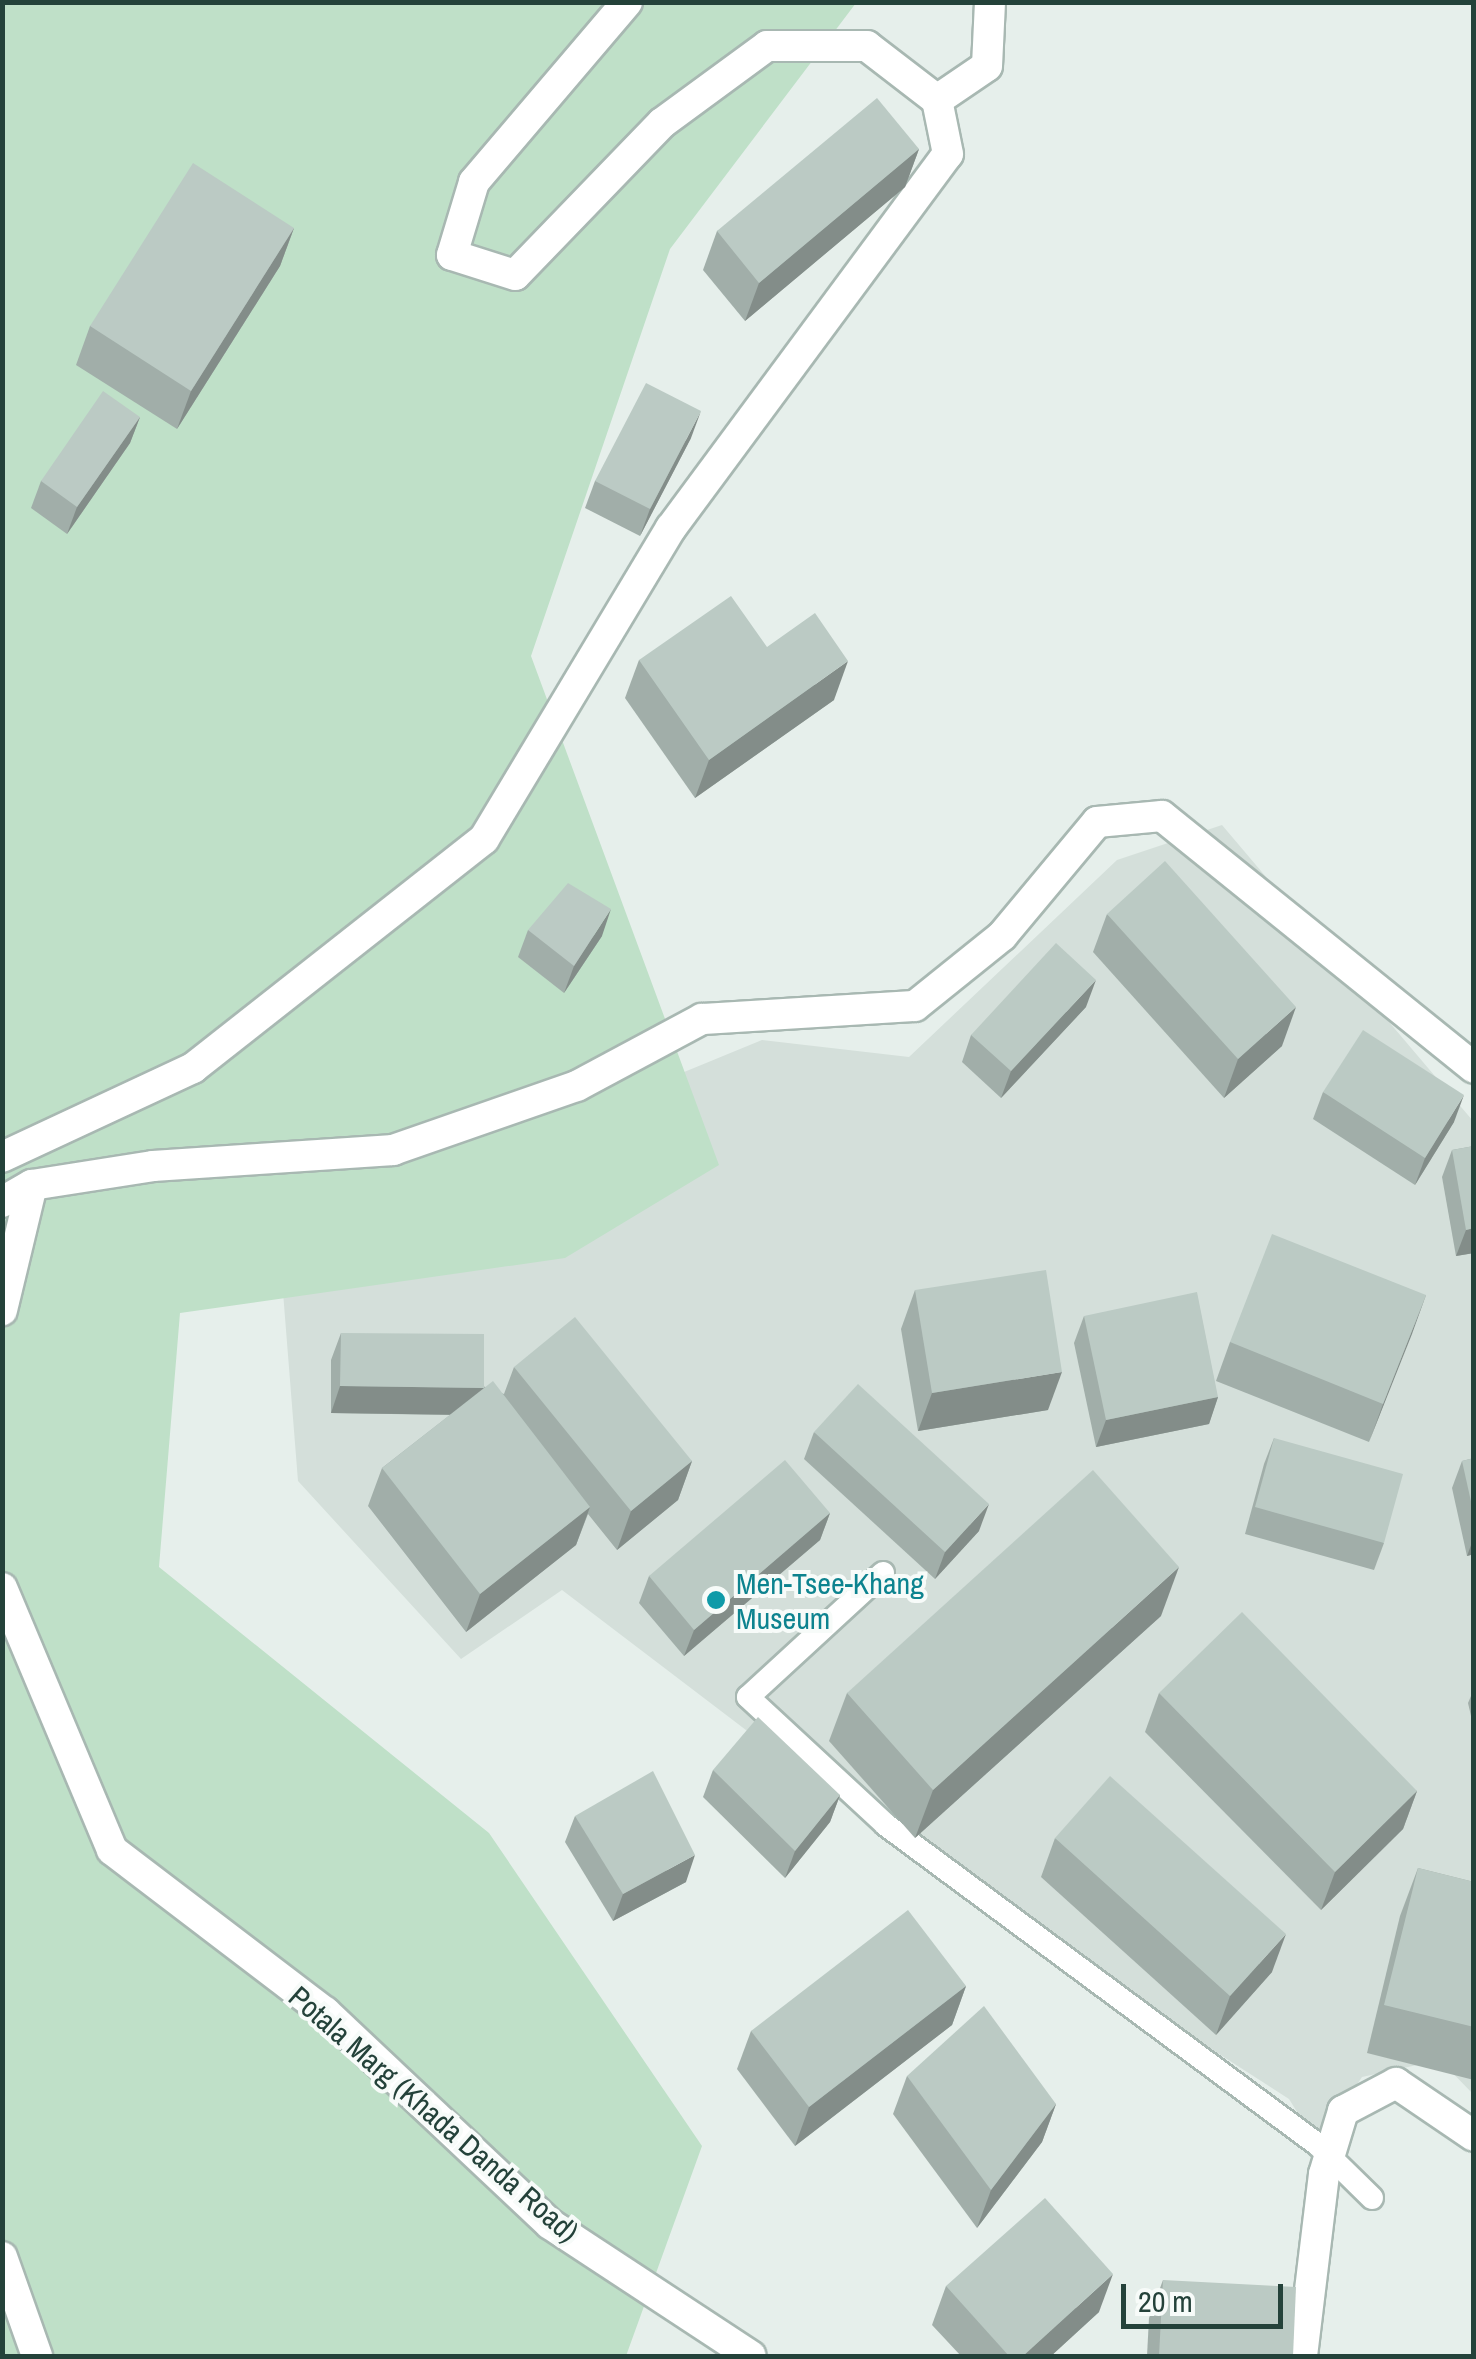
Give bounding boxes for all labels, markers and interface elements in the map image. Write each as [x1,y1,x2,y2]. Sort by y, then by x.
place label: Men-Tsee-Khang Museum [736,1565,924,1636]
marker: Men-Tsee-Khang Museum [705,1589,727,1611]
street label: Potala Marg (Khada Danda Road) [282,1978,586,2250]
scale bar [1126,2264,1288,2326]
text: 20 m [1138,2281,1193,2321]

